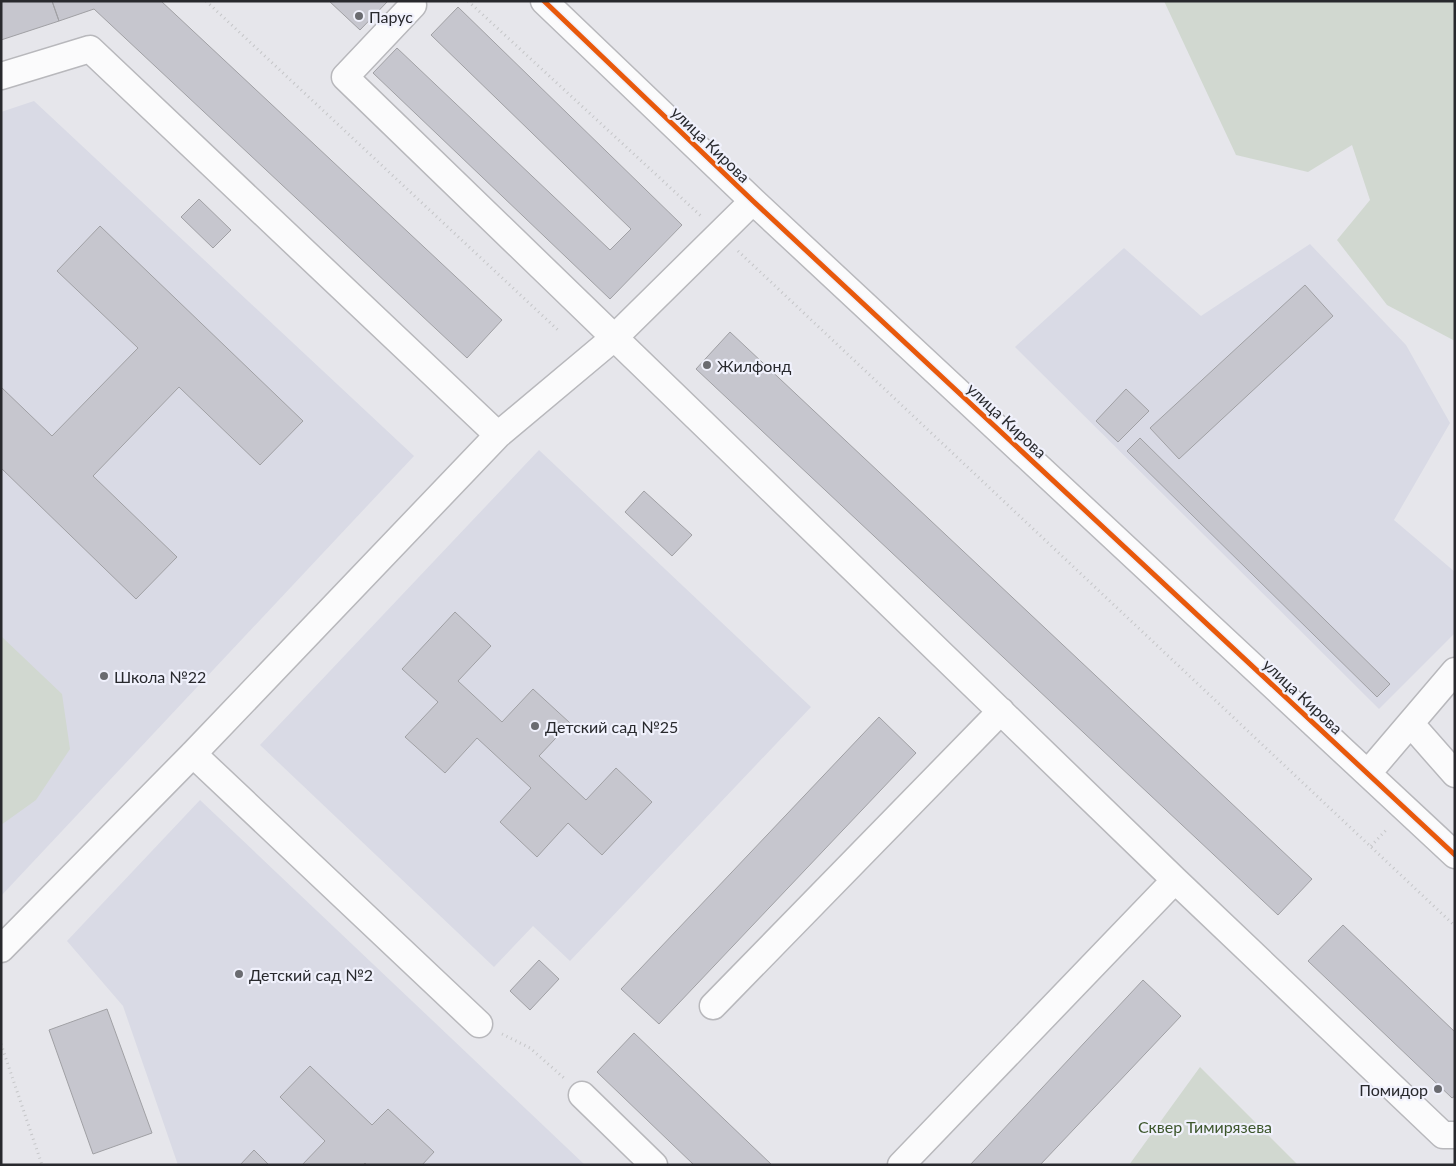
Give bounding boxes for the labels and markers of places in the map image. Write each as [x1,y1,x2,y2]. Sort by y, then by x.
place label: Парус [369,7,413,26]
marker: Парус [353,10,365,22]
place label: Жилфонд [717,356,791,375]
marker: Жилфонд [701,359,713,371]
place label: Школа №22 [114,667,206,686]
marker: Школа №22 [98,670,110,682]
place label: Детский сад №25 [545,717,678,736]
marker: Детский сад №25 [529,720,541,732]
place label: Детский сад №2 [249,965,373,984]
marker: Детский сад №2 [233,968,245,980]
place label: Помидор [1359,1080,1428,1099]
marker: Помидор [1432,1083,1444,1095]

